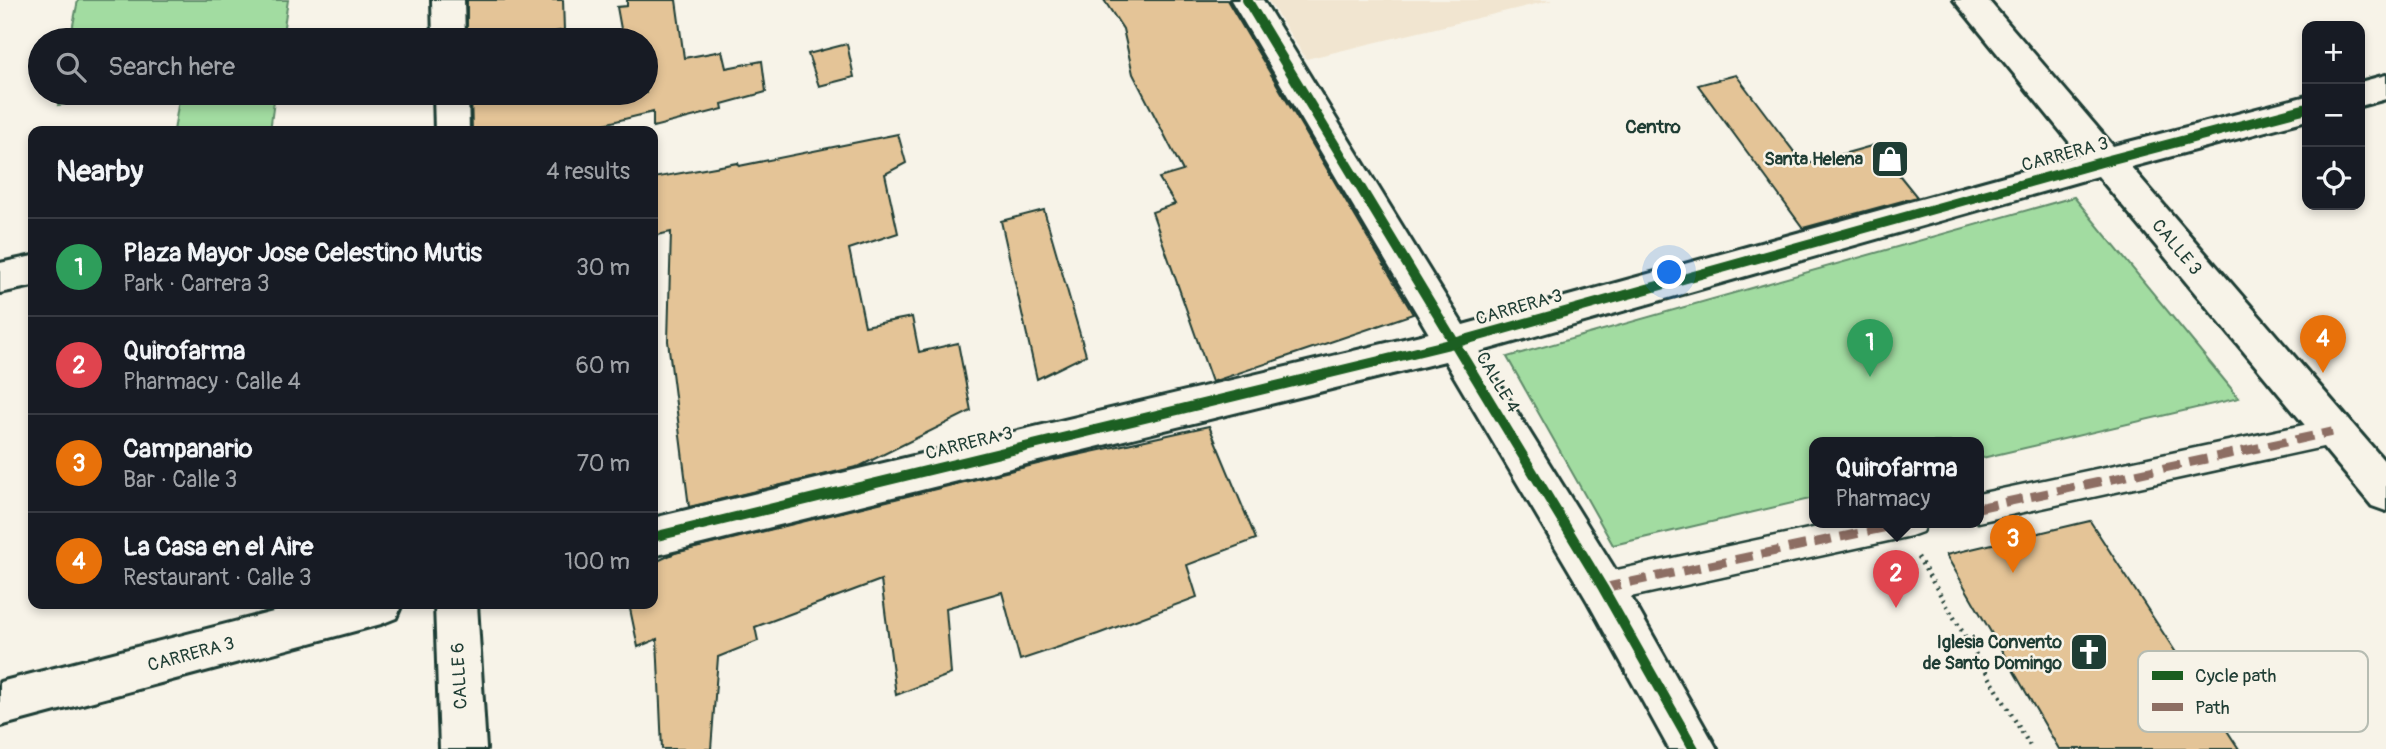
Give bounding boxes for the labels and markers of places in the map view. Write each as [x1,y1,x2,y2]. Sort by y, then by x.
shop icon: Santa Helena [1869,138,1911,180]
place label: Santa Helena [1764,148,1864,171]
pin: 4 [2300,315,2346,373]
pin: 1 [1847,319,1893,377]
pin: 3 [1990,515,2036,573]
pin: 2 [1873,550,1919,608]
place label: Iglesia Convento de Santo Domingo [1923,631,2062,675]
church icon: Iglesia Convento de Santo Domingo [2068,631,2110,673]

